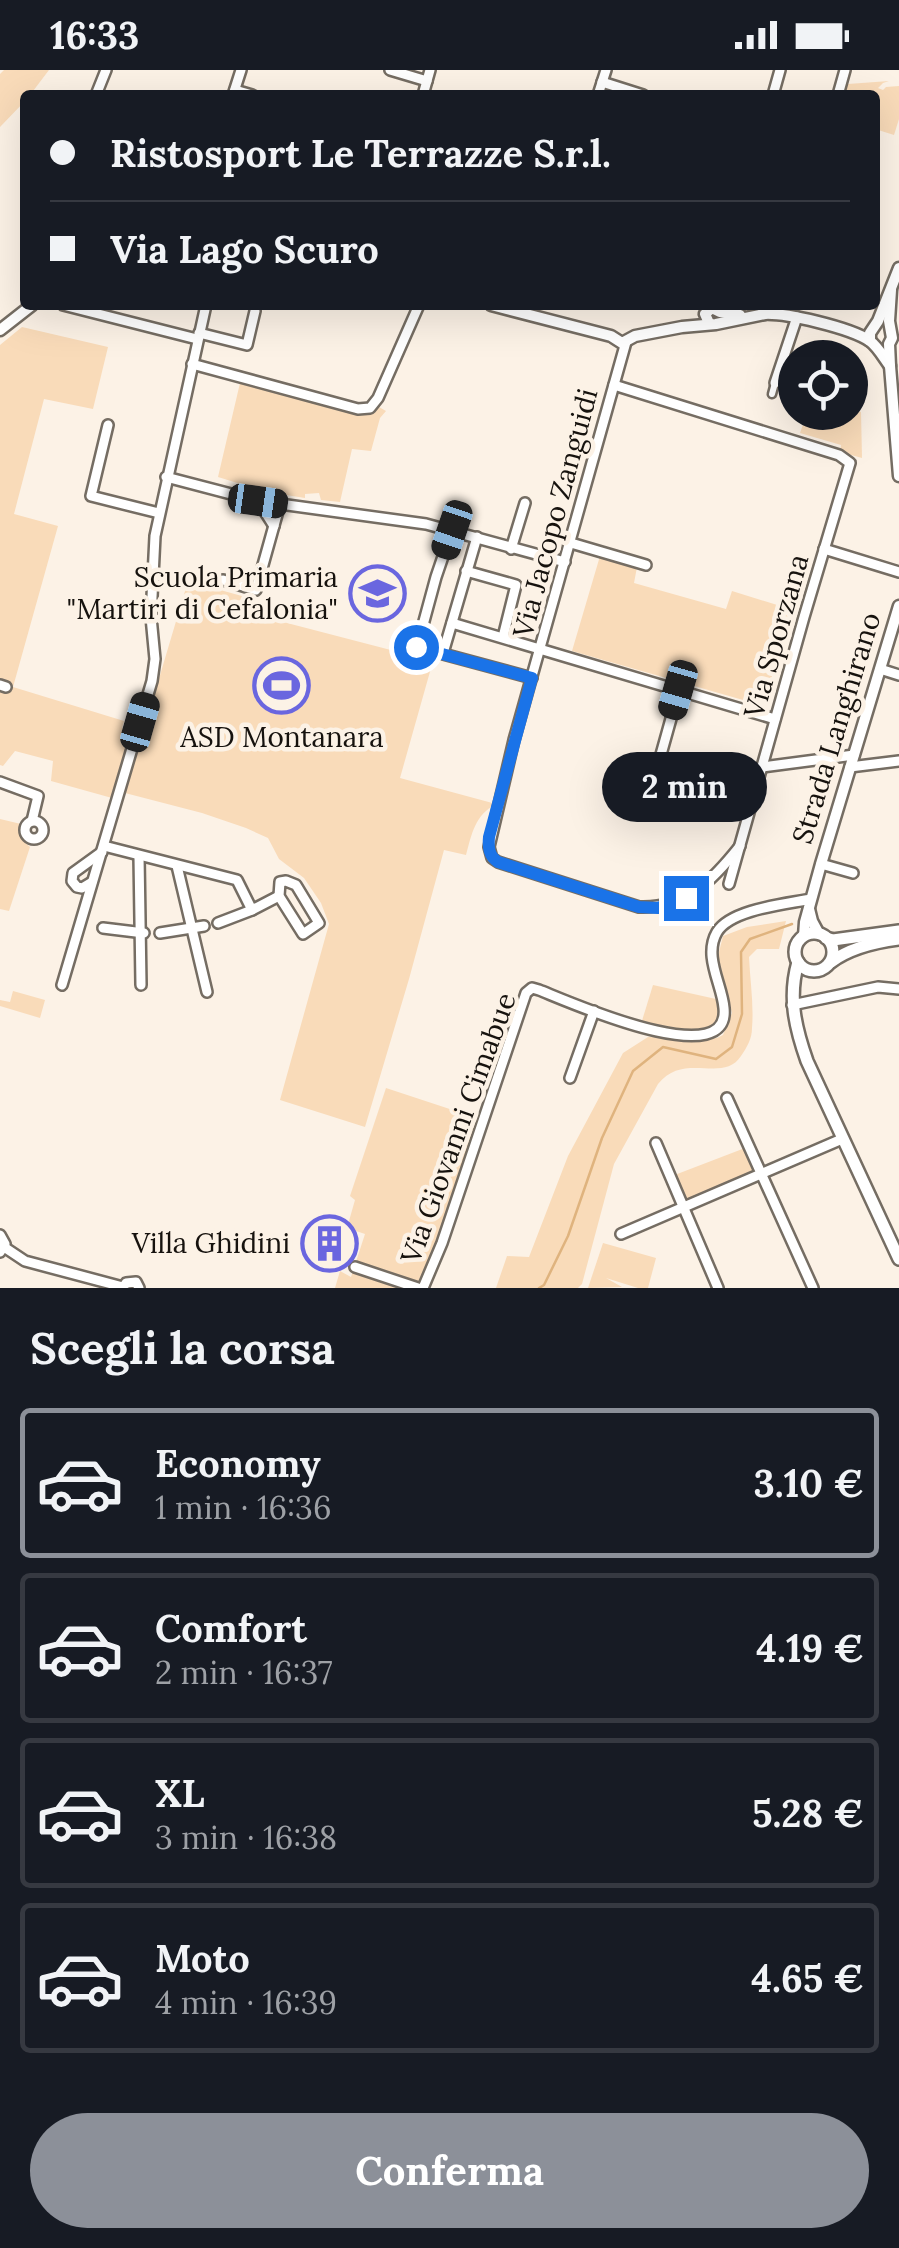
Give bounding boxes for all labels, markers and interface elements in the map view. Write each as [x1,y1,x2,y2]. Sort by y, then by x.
text: 16:33 [50,11,139,59]
text: Ristosport Le Terrazze S.r.l. [110,129,611,177]
text: Via Lago Scuro [110,225,379,273]
map controls [778,340,868,430]
button: locate [778,340,868,430]
street label: Via Jacopo Zanguidi [504,384,606,643]
car [226,482,290,520]
car [428,497,476,563]
street label: Via Sporzana [735,550,817,723]
place label: Scuola Primaria "Martiri di Cefalonia" [66,559,338,627]
school or university icon: Scuola Primaria "Martiri di Cefalonia" [347,563,407,623]
street label: Strada Langhirano [784,608,888,848]
route start [394,625,439,670]
sports icon: ASD Montanara [252,656,312,716]
car [655,657,701,723]
car [117,689,163,755]
place label: ASD Montanara [179,719,384,755]
callout: 2 min [604,753,768,823]
text: 2 min [642,766,727,807]
route end [664,876,709,921]
street label: Via Giovanni Cimabue [392,988,524,1269]
building icon: Villa Ghidini [299,1213,359,1273]
place label: Villa Ghidini [131,1225,290,1261]
text: Scegli la corsa [30,1319,335,1376]
icon: car [35,1438,125,1528]
text: Economy [155,1439,321,1487]
text: 3.10 € [754,1459,864,1507]
text: 1 min · 16:36 [155,1487,331,1528]
icon: car [35,1603,125,1693]
text: Comfort [155,1604,307,1652]
text: 4.19 € [756,1624,864,1672]
text: 2 min · 16:37 [155,1652,332,1693]
icon: car [35,1768,125,1858]
text: XL [155,1769,205,1817]
text: 5.28 € [752,1789,864,1837]
text: 3 min · 16:38 [155,1817,337,1858]
icon: car [35,1933,125,2023]
text: Moto [155,1934,250,1982]
text: 4.65 € [751,1954,864,2002]
text: 4 min · 16:39 [155,1982,337,2023]
button: Conferma [30,2113,869,2228]

